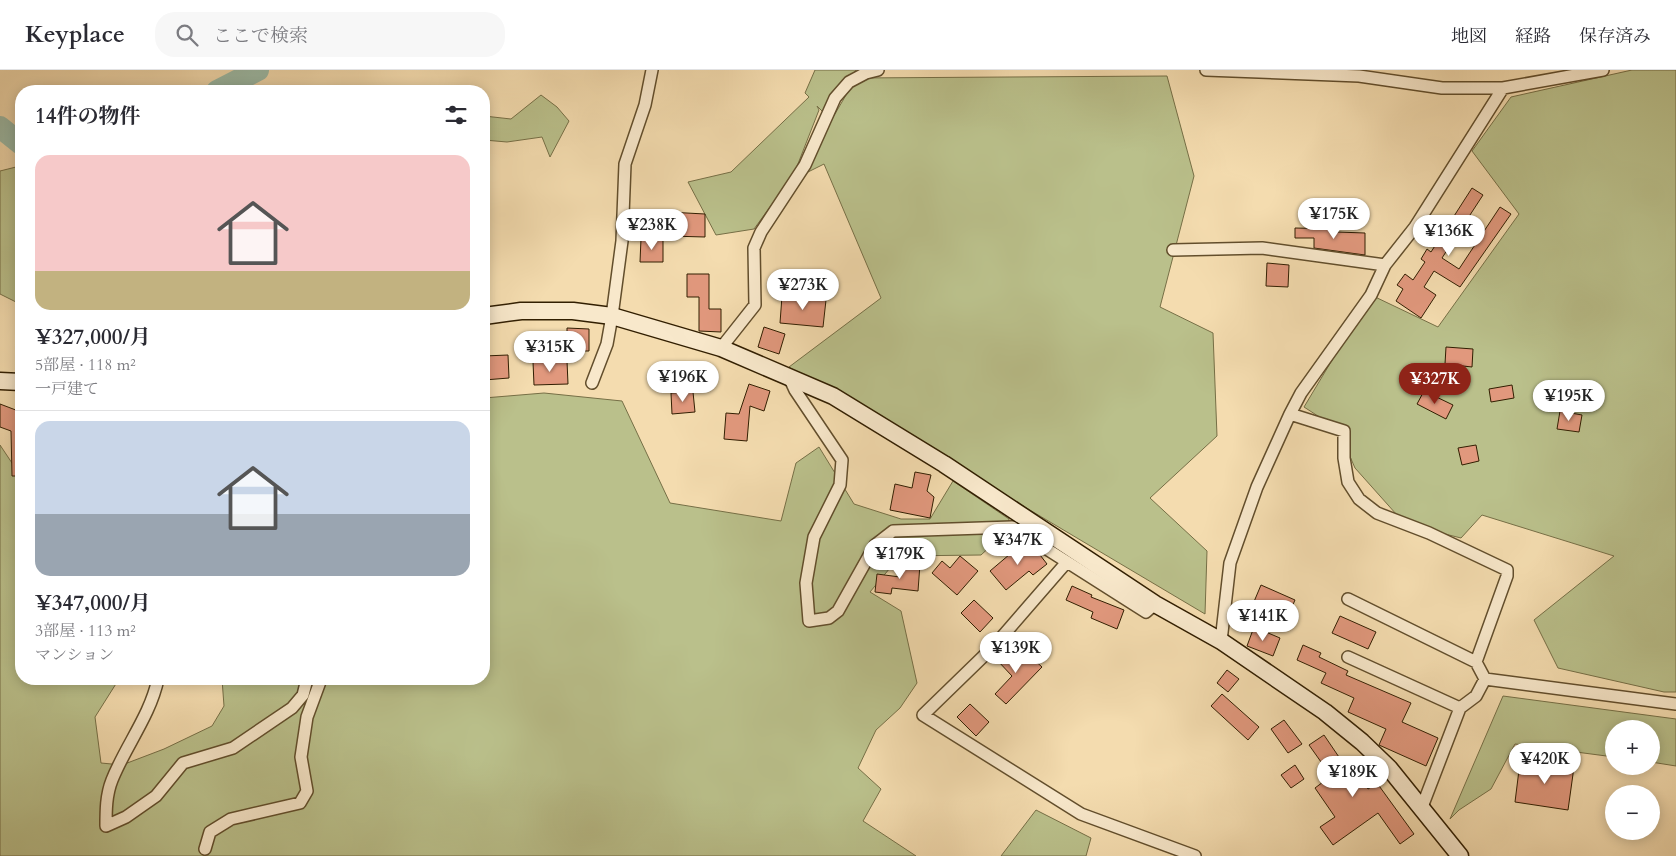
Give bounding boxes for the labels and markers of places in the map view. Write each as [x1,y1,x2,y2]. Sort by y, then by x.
pin: ¥175K [1299,198,1369,240]
pin: ¥238K [617,208,687,251]
pin: ¥136K [1414,214,1484,257]
pin: ¥273K [768,268,838,311]
pin: ¥315K [515,330,585,373]
pin: ¥196K [648,360,718,403]
pin: ¥327K [1400,362,1470,405]
pin: ¥195K [1534,380,1604,422]
pin: ¥347K [983,524,1053,566]
pin: ¥179K [865,538,935,580]
pin: ¥141K [1228,600,1298,642]
pin: ¥139K [981,632,1051,674]
pin: ¥420K [1510,742,1580,785]
pin: ¥189K [1318,756,1388,798]

